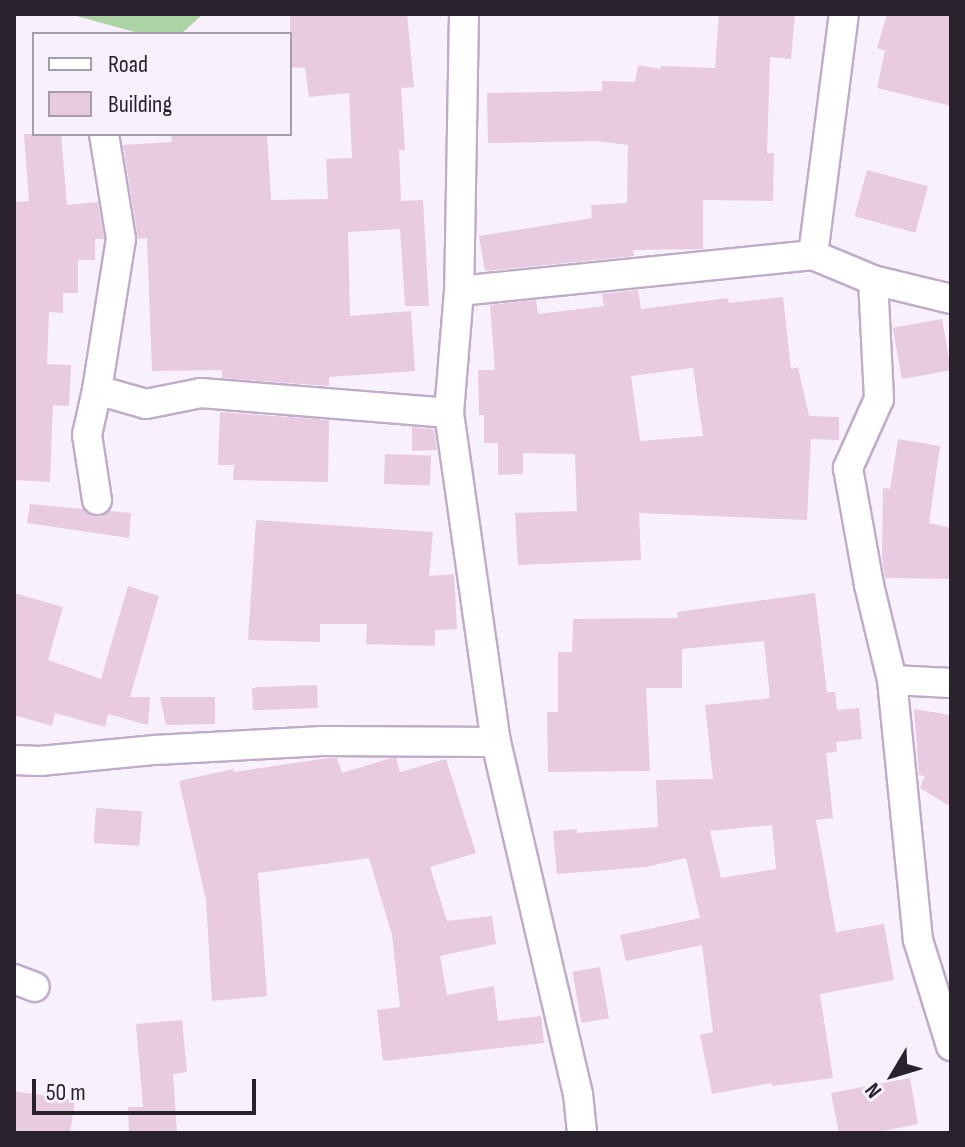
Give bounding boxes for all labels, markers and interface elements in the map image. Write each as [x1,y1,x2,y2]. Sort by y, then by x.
legend [32,32,292,136]
text: Road [108,50,148,79]
text: Building [108,90,172,119]
north arrow [853,1035,933,1115]
scale bar [36,1063,260,1113]
text: N [859,1077,888,1103]
text: 50 m [46,1078,86,1107]

